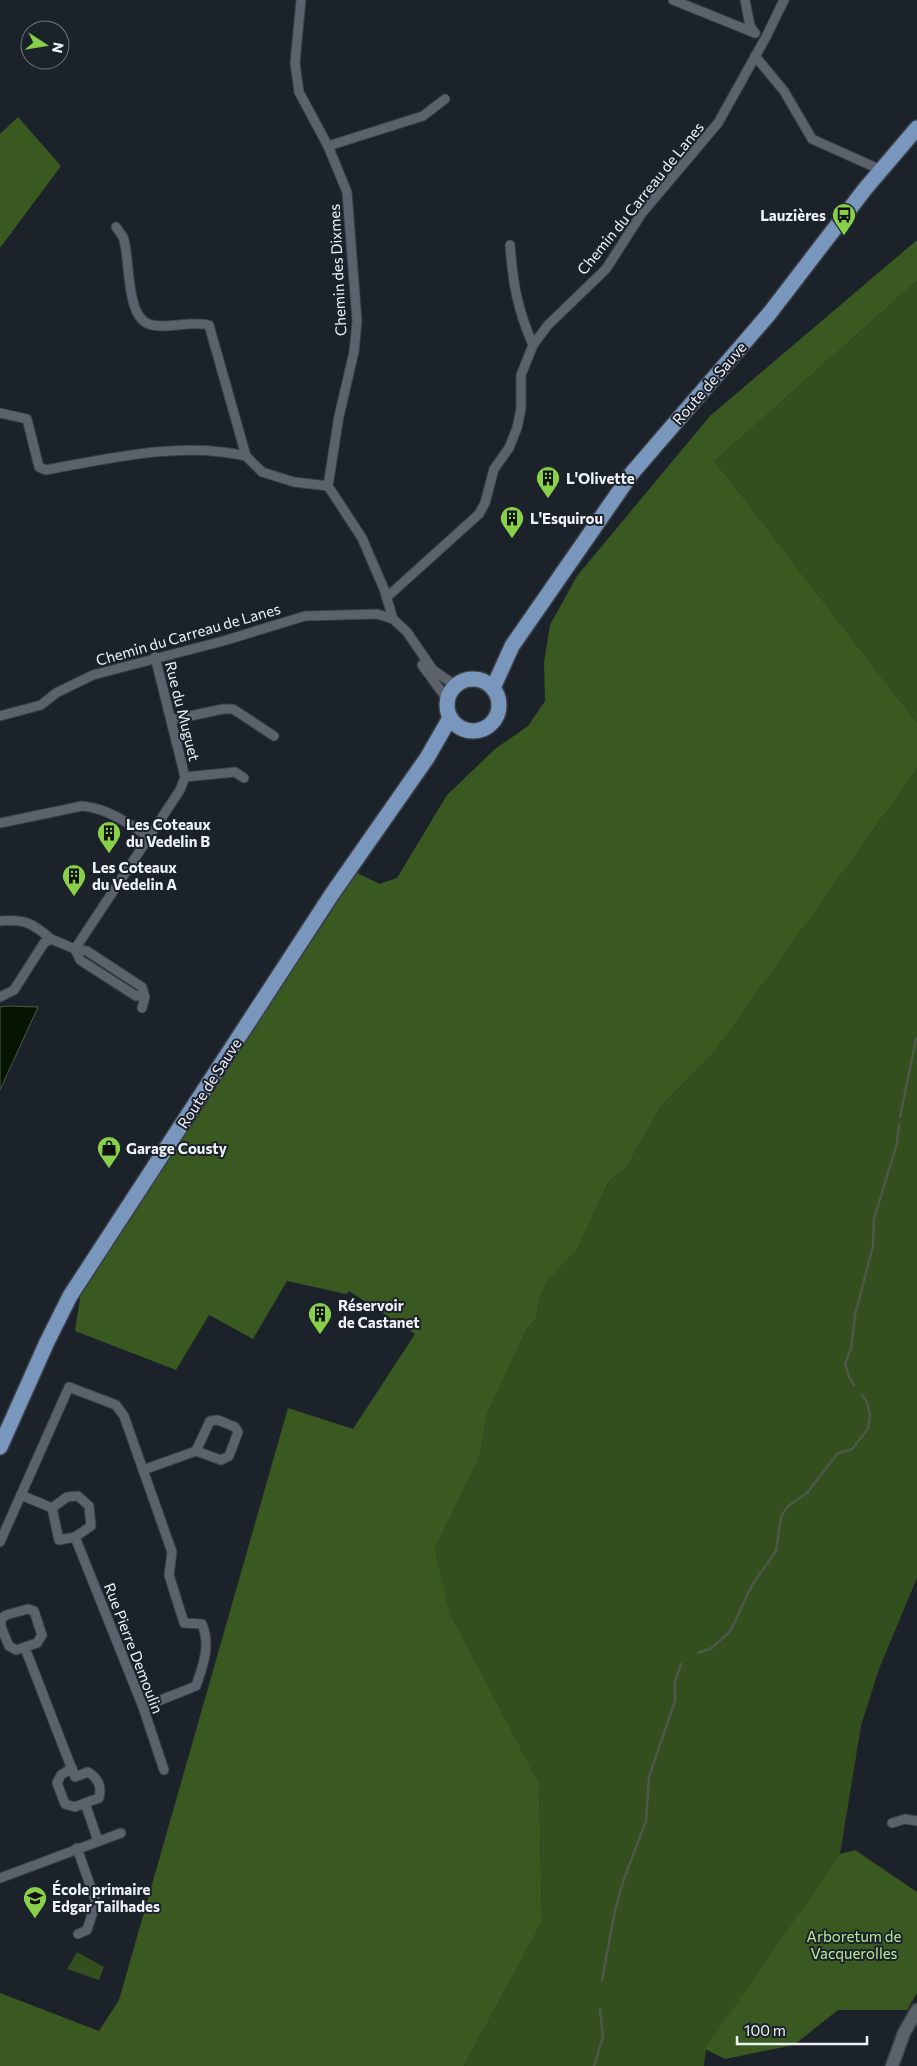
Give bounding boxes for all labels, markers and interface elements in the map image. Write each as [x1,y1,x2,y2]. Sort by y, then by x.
north arrow [20,20,70,70]
text: N [49,41,68,55]
street label: Chemin du Carreau de Lanes [573,118,707,278]
bus stop icon: Lauzières [831,202,857,236]
street label: Chemin des Dixmes [325,203,349,336]
place label: Lauzières [760,206,826,224]
street label: Route de Sauve [668,338,750,428]
building icon: L'Olivette [535,465,561,499]
place label: L'Olivette [566,469,635,487]
building icon: L'Esquirou [499,505,525,539]
place label: L'Esquirou [530,509,603,527]
street label: Chemin du Carreau de Lanes [94,599,283,669]
street label: Rue du Muguet [162,659,204,763]
place label: Les Coteaux du Vedelin B [126,815,211,850]
building icon: Les Coteaux du Vedelin B [96,820,122,854]
place label: Les Coteaux du Vedelin A [92,858,177,893]
building icon: Les Coteaux du Vedelin A [61,863,87,897]
street label: Route de Sauve [173,1035,245,1131]
shop icon: Garage Cousty [96,1135,122,1169]
place label: Garage Cousty [126,1139,228,1157]
place label: Réservoir de Castanet [338,1296,420,1331]
building icon: Réservoir de Castanet [307,1301,333,1335]
street label: Rue Pierre Demoulin [101,1580,167,1716]
place label: École primaire Edgar Tailhades [52,1880,160,1915]
school or university icon: École primaire Edgar Tailhades [22,1885,48,1919]
park label: Arboretum de Vacquerolles [807,1927,901,1962]
scale bar [737,2014,867,2046]
text: 100 m [744,2021,786,2039]

